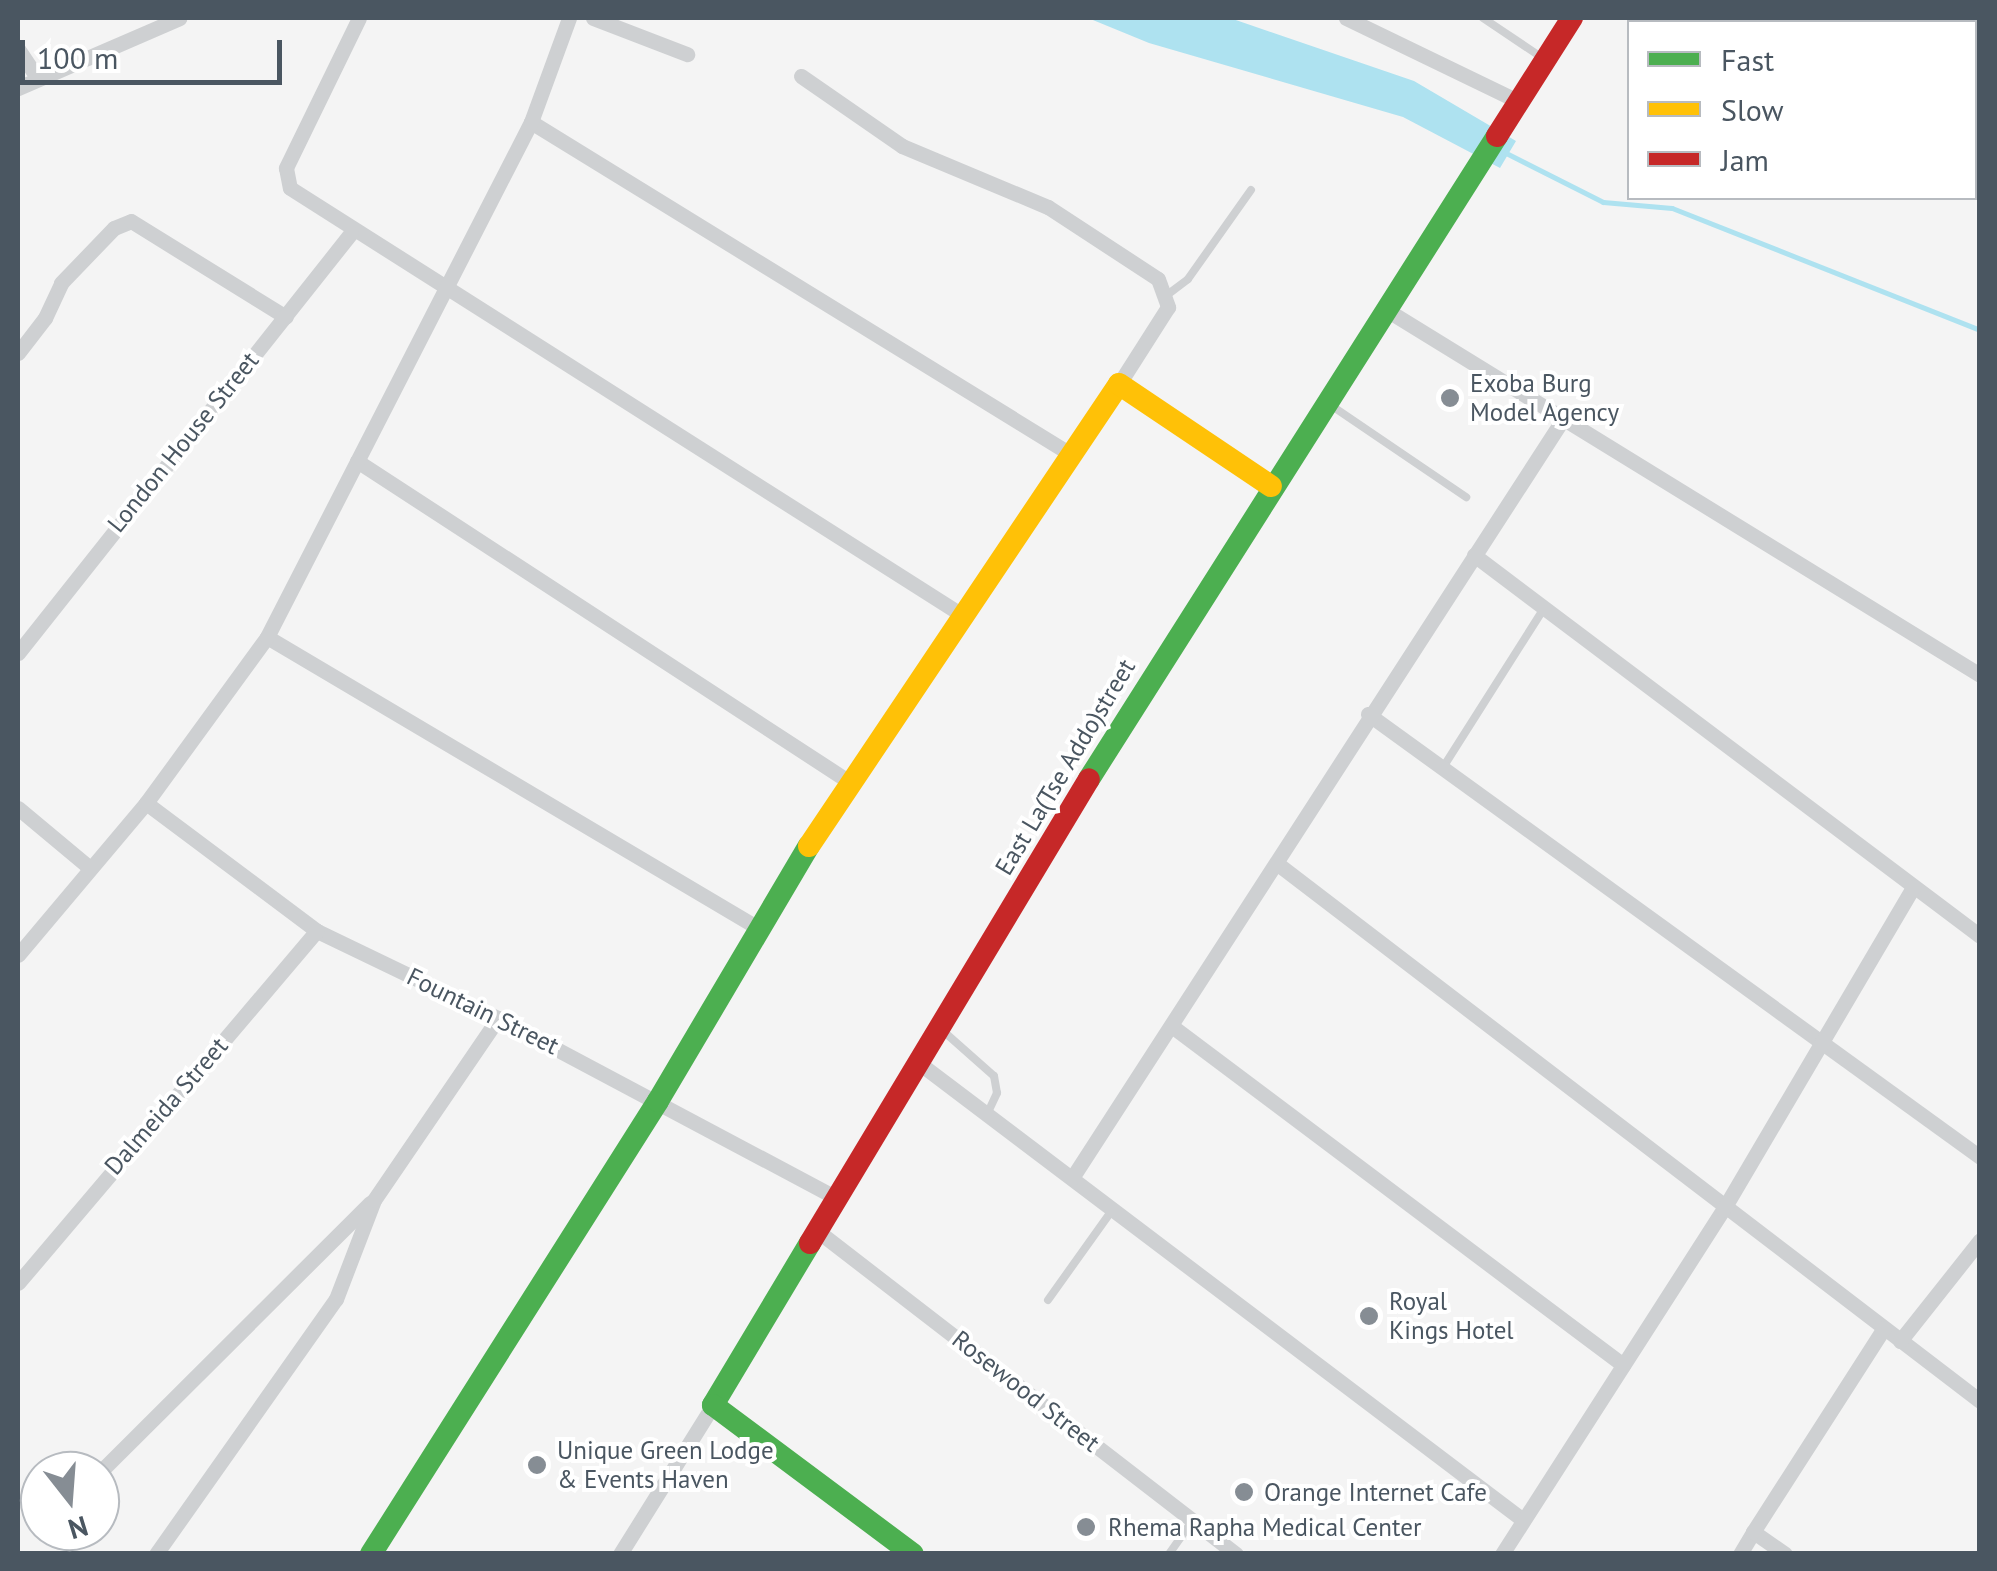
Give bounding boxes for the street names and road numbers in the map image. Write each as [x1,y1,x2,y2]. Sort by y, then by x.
street label: London House Street [101,346,265,538]
street label: East La(Tse Addo)street [988,653,1142,881]
street label: Fountain Street [402,961,564,1061]
street label: Dalmeida Street [98,1031,234,1181]
street label: Rosewood Street [946,1324,1106,1458]

